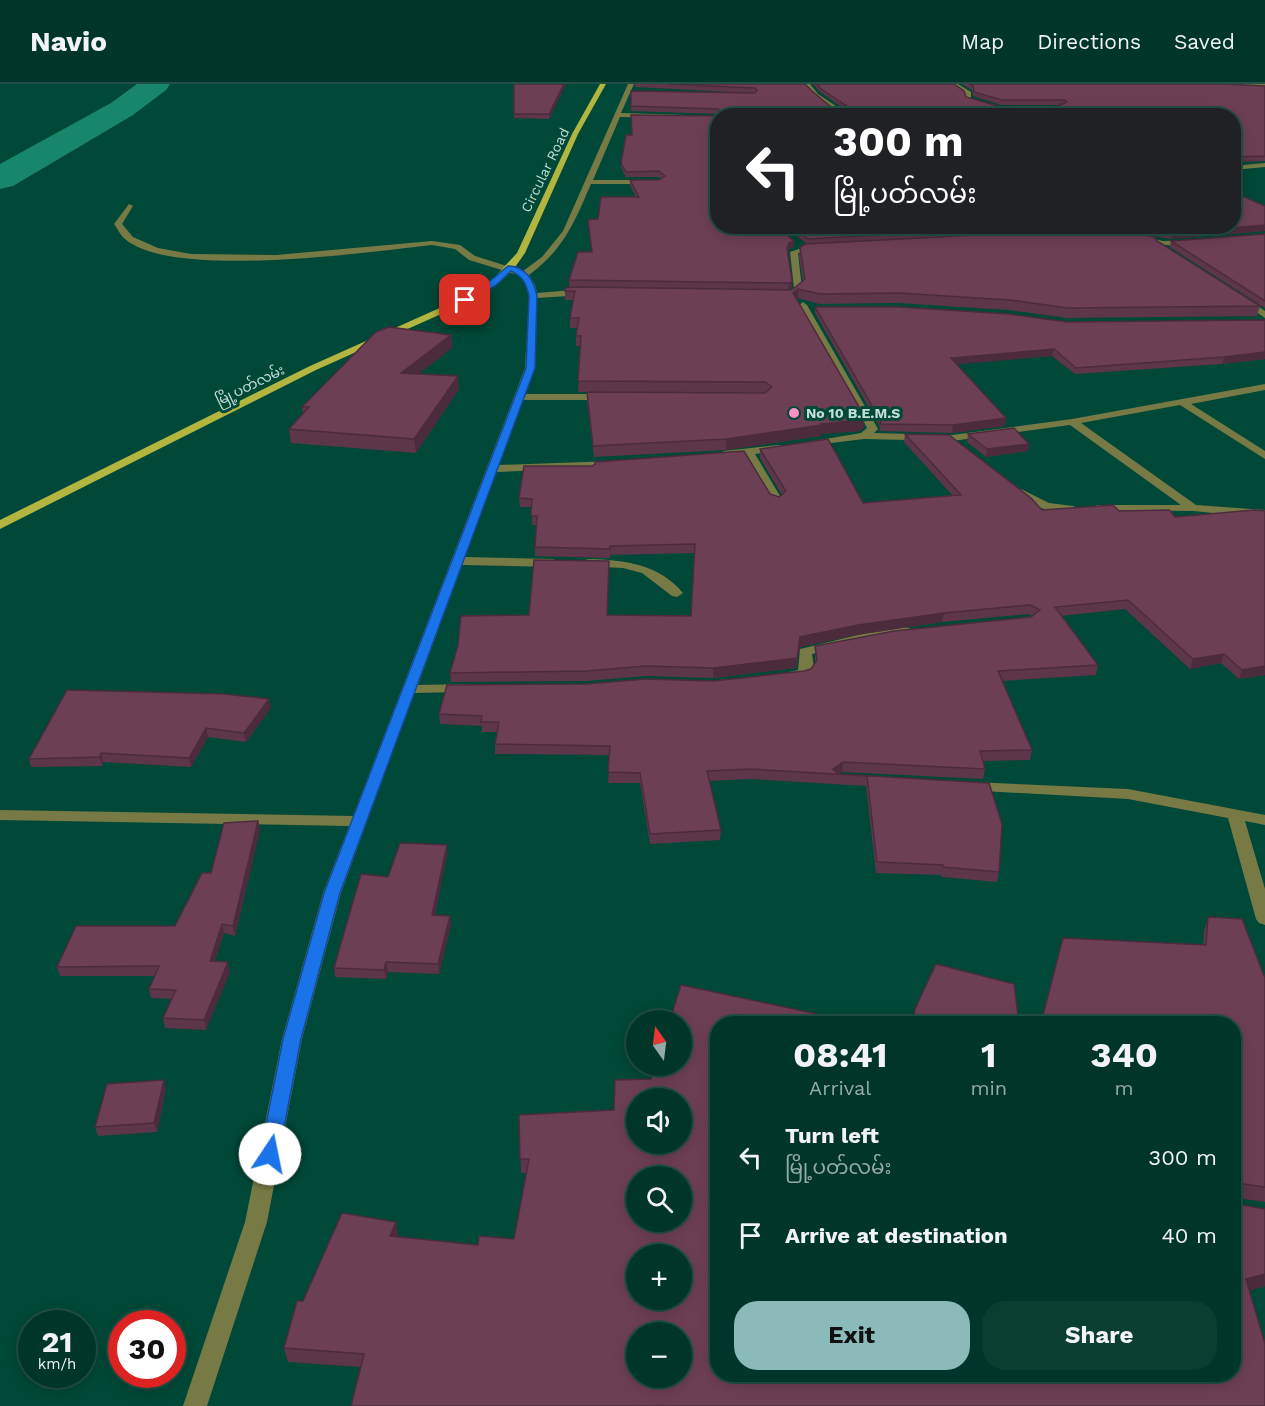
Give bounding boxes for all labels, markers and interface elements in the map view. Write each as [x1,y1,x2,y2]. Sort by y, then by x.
text: Navio [30,25,107,58]
text: Map [961,29,1004,54]
text: Directions [1037,29,1141,54]
text: Saved [1174,29,1235,54]
text: 300 m [833,117,964,166]
street label: Circular Road [518,125,572,215]
icon: left [734,132,812,210]
text: မြို့ပတ်လမ်း [833,178,977,210]
pin [439,274,490,325]
icon: arrive [448,283,481,316]
street label: မြို့ပတ်လမ်း [212,360,289,412]
place label: No 10 B.E.M.S [806,405,900,421]
marker: No 10 B.E.M.S [787,406,801,420]
north arrow [626,1010,692,1076]
map controls [626,1010,692,1388]
text: 08:41 [793,1034,888,1076]
text: 1 [981,1034,997,1076]
text: 340 [1090,1034,1158,1076]
text: Arrival [809,1076,871,1100]
text: min [970,1076,1007,1100]
text: m [1115,1076,1134,1100]
button: sound [626,1088,692,1154]
position arrow [238,1122,302,1186]
text: Turn left [785,1123,879,1148]
icon: left [734,1141,767,1174]
text: 300 m [1148,1145,1217,1170]
text: မြို့ပတ်လမ်း [785,1155,891,1179]
button: search [626,1166,692,1232]
icon: arrive [734,1219,767,1252]
text: Arrive at destination [785,1223,1008,1248]
text: 40 m [1161,1223,1217,1248]
button: + [626,1244,692,1310]
button: Exit [734,1301,970,1370]
button: Share [982,1301,1217,1370]
speed limit sign: 30 [108,1310,186,1388]
button: − [626,1322,692,1388]
text: 21 [42,1324,72,1359]
text: km/h [38,1355,76,1373]

